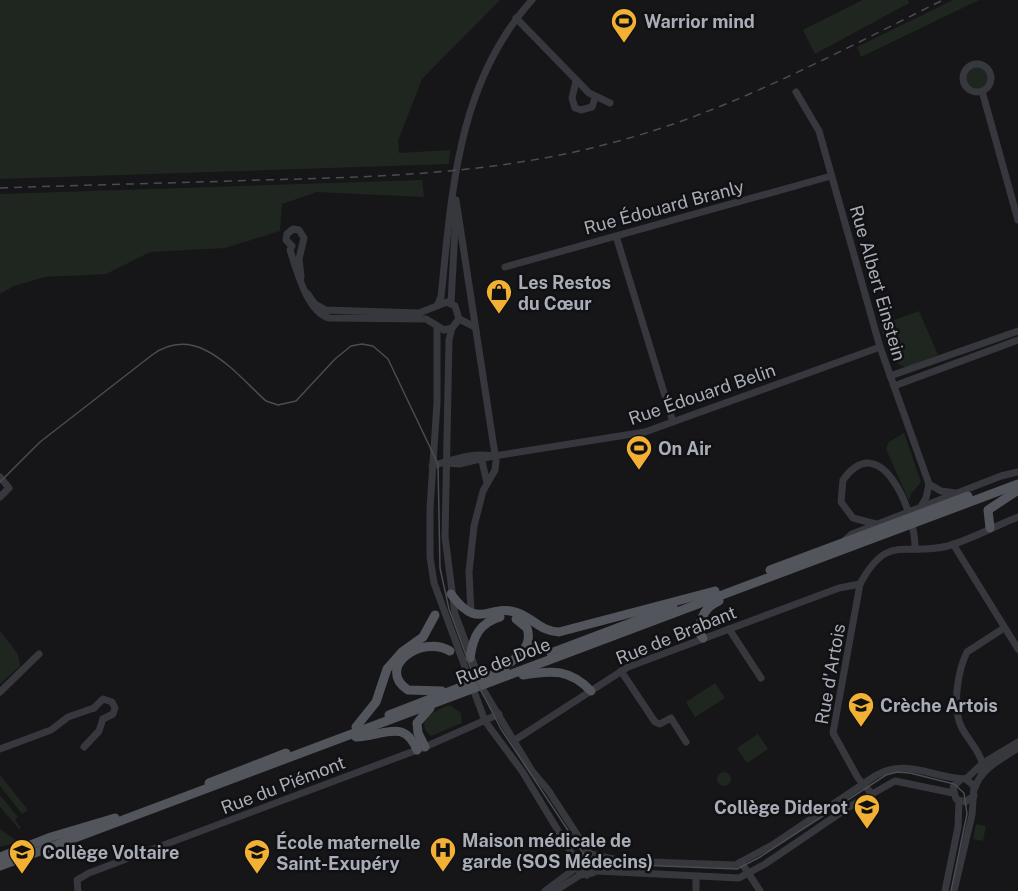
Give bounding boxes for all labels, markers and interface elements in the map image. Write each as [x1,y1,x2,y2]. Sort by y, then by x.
sports icon: Warrior mind [609,6,639,44]
place label: Warrior mind [644,11,755,32]
street label: Rue Édouard Branly [581,174,747,239]
street label: Rue Albert Einstein [846,203,910,363]
place label: Les Restos du Cœur [518,272,611,314]
shop icon: Les Restos du Cœur [484,277,514,315]
street label: Rue Édouard Belin [625,358,778,429]
sports icon: On Air [624,433,654,471]
place label: On Air [658,438,712,459]
street label: Rue de Brabant [613,601,739,669]
street label: Rue d'Artois [811,622,849,726]
street label: Rue de Dole [453,633,553,689]
school or university icon: Crèche Artois [846,690,876,728]
place label: Crèche Artois [880,695,998,716]
street label: Rue du Piémont [218,752,348,818]
school or university icon: Collège Diderot [852,792,882,830]
place label: Collège Diderot [714,797,848,818]
place label: Maison médicale de garde (SOS Médecins) [462,830,653,872]
place label: École maternelle Saint-Exupéry [276,831,421,874]
hospital icon: Maison médicale de garde (SOS Médecins) [428,835,458,873]
school or university icon: Collège Voltaire [7,837,37,875]
school or university icon: École maternelle Saint-Exupéry [242,837,272,875]
place label: Collège Voltaire [42,842,179,863]

